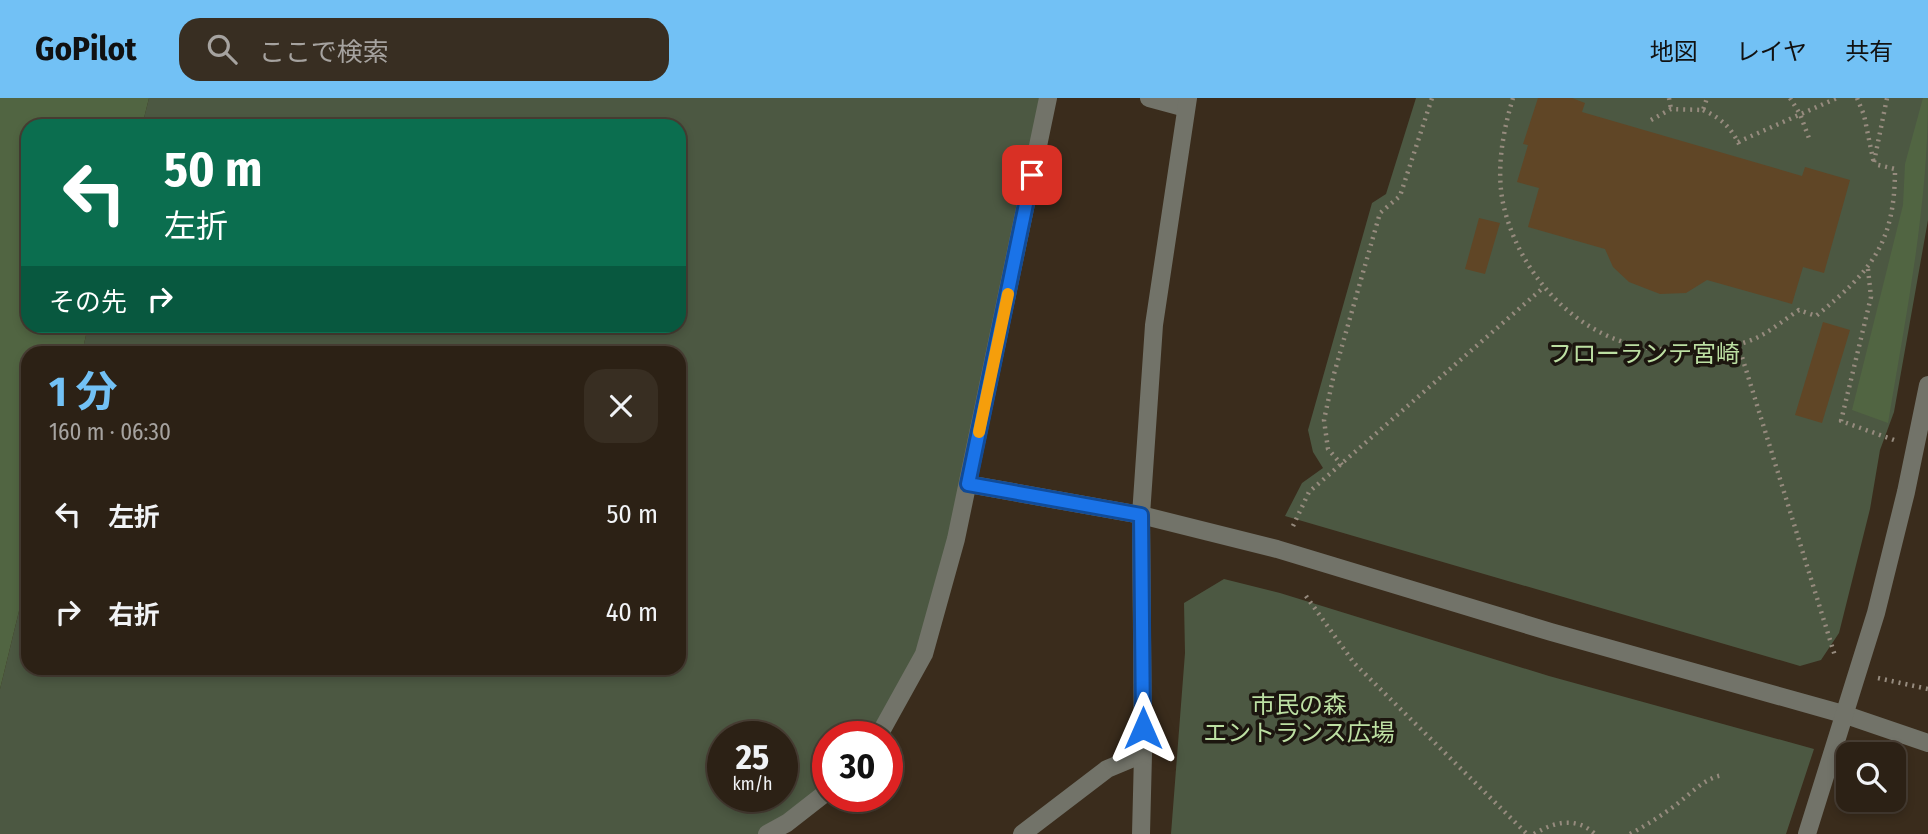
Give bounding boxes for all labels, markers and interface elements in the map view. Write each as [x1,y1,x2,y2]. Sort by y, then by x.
search box [179,18,669,81]
text: GoPilot [35,29,137,69]
icon: search [203,30,241,68]
text: ここで検索 [259,37,389,68]
text: 地図 [1650,38,1698,66]
text: レイヤ [1736,38,1807,66]
text: 共有 [1845,38,1893,66]
text: 50 m [164,140,262,199]
pin [1002,145,1062,205]
icon: left [49,147,140,238]
icon: arrive [1013,156,1051,194]
text: 左折 [164,207,228,245]
icon: right [141,280,179,318]
text: その先 [49,287,127,318]
park label: フローランテ宮崎 [1548,340,1740,368]
text: 1 分 [49,367,118,417]
button: close [584,369,658,443]
text: 160 m · 06:30 [49,418,171,446]
icon: left [49,495,87,533]
text: 50 m [606,499,658,530]
text: 左折 [108,502,160,533]
icon: right [49,593,87,631]
text: 40 m [606,597,658,628]
text: 右折 [108,600,160,631]
position arrow [1106,691,1180,765]
park label: 市民の森 エントランス広場 [1203,691,1395,747]
speed limit sign: 30 [812,721,903,812]
text: 25 [736,736,769,778]
map controls [1836,742,1906,812]
button: search [1836,742,1906,812]
text: km/h [732,773,773,795]

